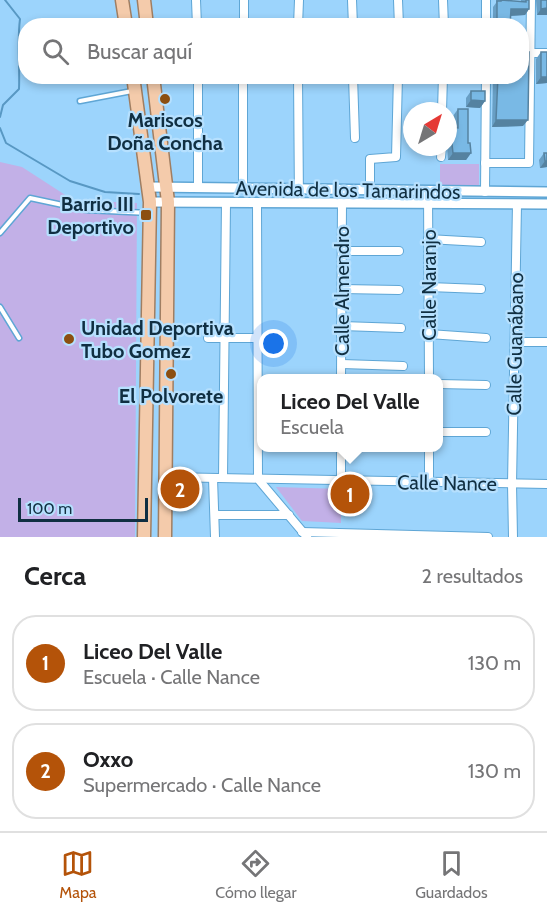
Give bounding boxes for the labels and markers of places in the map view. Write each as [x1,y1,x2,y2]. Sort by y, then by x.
marker: Mariscos Doña Concha [158,92,172,106]
place label: Mariscos Doña Concha [107,108,223,155]
place label: Barrio III Deportivo [47,192,134,239]
marker: Barrio III Deportivo [139,208,153,222]
place label: Unidad Deportiva Tubo Gomez [81,316,234,363]
marker: Unidad Deportiva Tubo Gomez [62,332,76,346]
marker: El Polvorete [164,367,178,381]
place label: El Polvorete [119,384,223,408]
pin: 2 [160,466,200,512]
pin: 1 [330,472,370,516]

